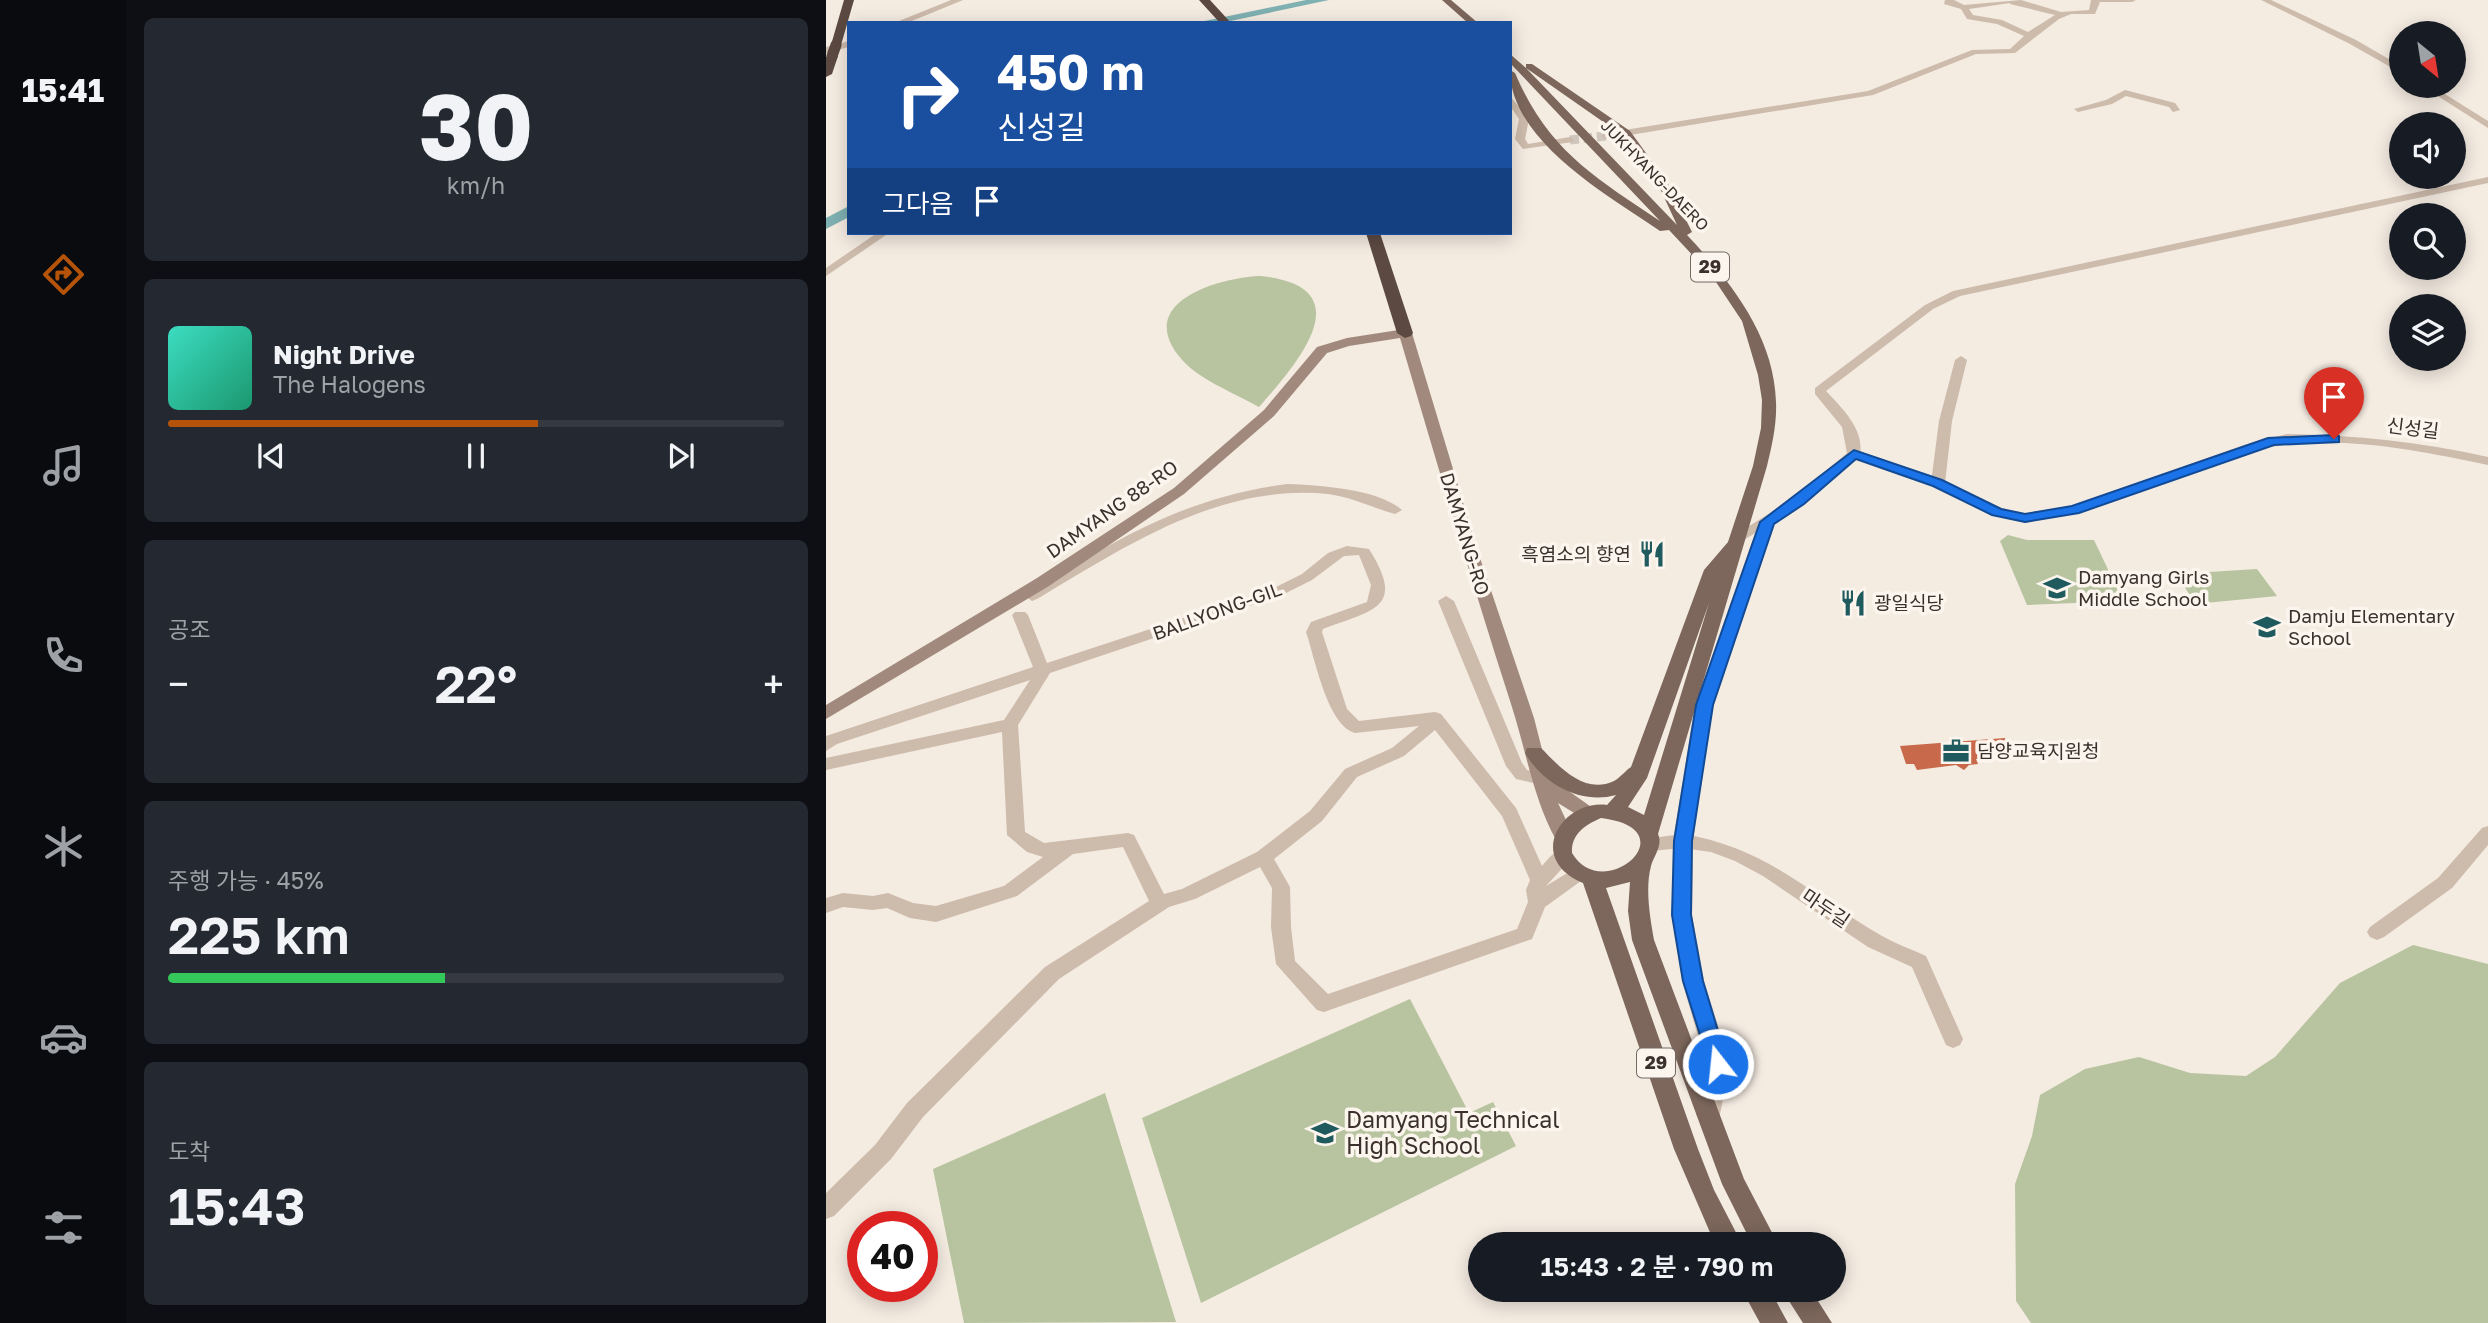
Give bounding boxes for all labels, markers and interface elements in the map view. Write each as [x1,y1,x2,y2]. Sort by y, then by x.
north arrow [2389,21,2466,98]
map controls [2389,21,2466,371]
text: 450 m [997,42,1145,101]
icon: right [882,49,973,140]
text: 15:41 [22,71,104,109]
text: 30 [419,71,533,180]
text: 신성길 [997,108,1085,146]
button: sound [2389,112,2466,189]
street label: JUKHYANG-DAERO [1597,115,1713,235]
text: km/h [447,171,505,199]
icon: arrive [968,182,1006,220]
text: 그다음 [882,188,954,219]
button: search [2389,203,2466,280]
icon: directions [39,250,88,299]
road number: 29 [1691,253,1729,282]
button: layers [2389,294,2466,371]
text: Night Drive [273,339,415,370]
pin [2304,367,2364,439]
text: The Halogens [273,370,426,398]
icon: arrive [2315,378,2353,416]
street label: 신성길 [2386,413,2440,442]
icon: previous [252,437,290,475]
icon: pause [457,437,495,475]
icon: next [662,437,700,475]
icon: music [39,441,88,490]
street label: DAMYANG 88-RO [1042,455,1182,562]
street label: DAMYANG-RO [1436,470,1495,598]
restaurant icon: 흑염소의 향연 [1637,539,1667,569]
place label: 흑염소의 향연 [1521,542,1631,565]
place label: Damyang Girls Middle School [2078,565,2209,610]
school or university icon: Damyang Girls Middle School [2042,573,2072,603]
street label: BALLYONG-GIL [1149,577,1285,644]
restaurant icon: 광일식당 [1838,588,1868,618]
place label: 광일식당 [1874,591,1944,614]
place label: Damju Elementary School [2288,604,2455,649]
school or university icon: Damju Elementary School [2252,612,2282,642]
text: 공조 [168,615,210,643]
icon: phone [39,631,88,680]
text: 22° [435,652,517,714]
text: − [168,661,189,706]
text: + [763,661,784,706]
office icon: 담양교육지원청 [1941,736,1971,766]
place label: 담양교육지원청 [1977,739,2099,762]
icon: climate [39,822,88,871]
text: 주행 가능 · 45% [168,866,323,894]
street label: 마두길 [1798,883,1854,932]
text: 225 km [168,903,350,965]
icon: car [39,1013,88,1062]
position arrow [1681,1027,1755,1101]
road number: 29 [1637,1048,1675,1078]
place label: Damyang Technical High School [1346,1105,1560,1159]
school or university icon: Damyang Technical High School [1310,1118,1340,1148]
text: 도착 [168,1137,210,1165]
text: 15:43 [168,1174,306,1236]
icon: filters [39,1203,88,1252]
speed limit sign: 40 [847,1211,938,1302]
text: 15:43 · 2 분 · 790 m [1540,1251,1774,1282]

